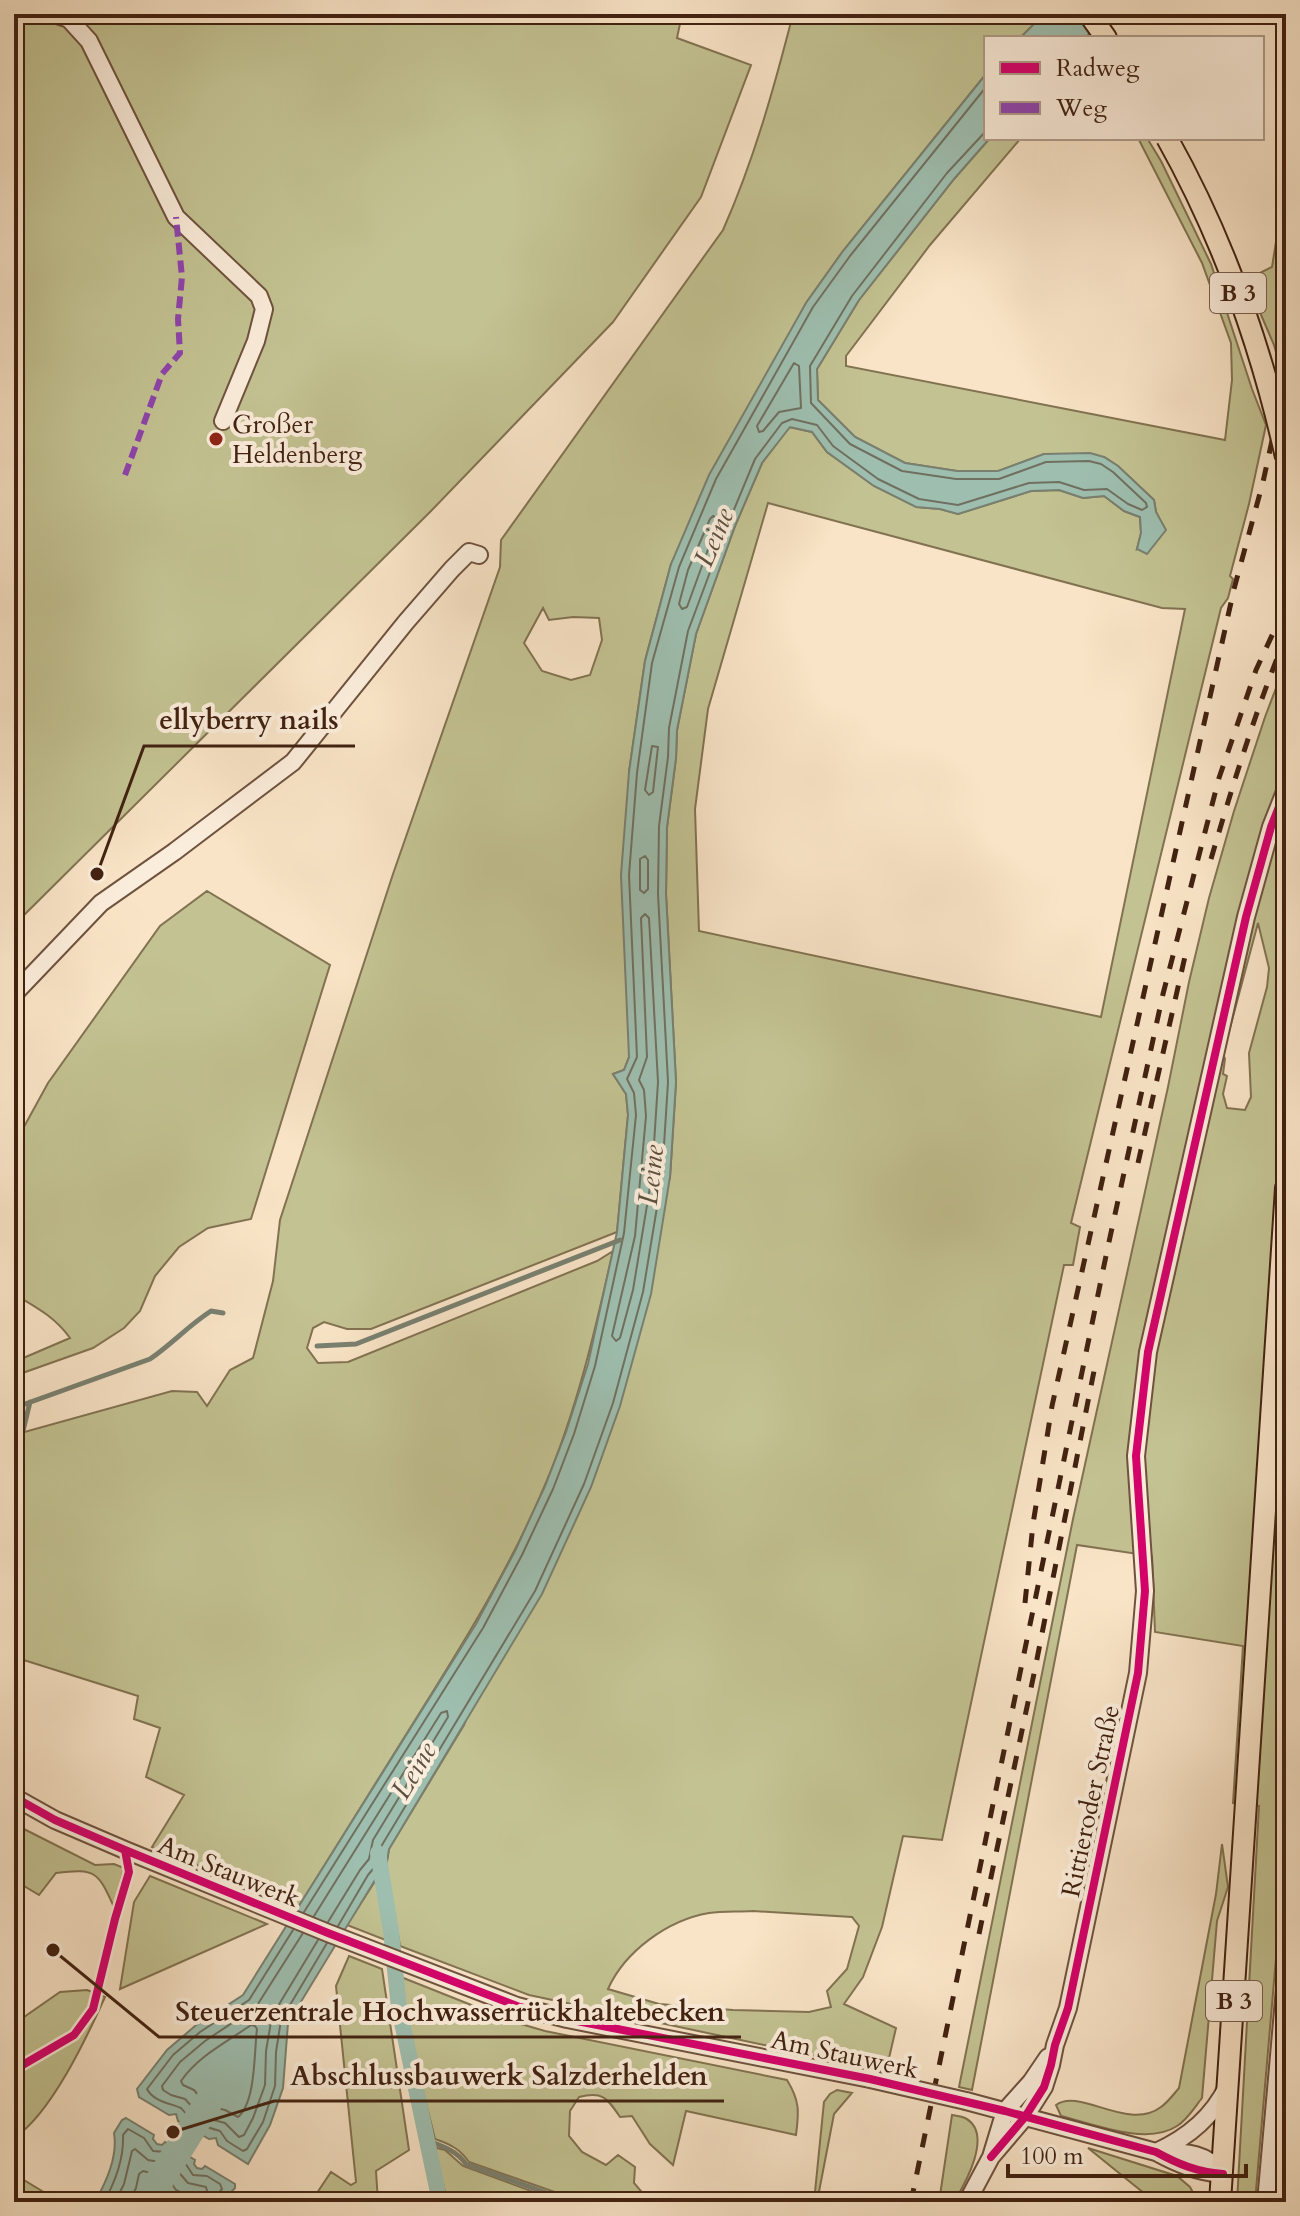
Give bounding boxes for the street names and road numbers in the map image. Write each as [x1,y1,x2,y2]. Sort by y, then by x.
road number: B 3 [1210,273,1266,313]
street label: Rittieroder Straße [1053,1702,1128,1900]
street label: Am Stauwerk [153,1827,305,1916]
road number: B 3 [1206,1981,1262,2021]
street label: Am Stauwerk [768,2022,922,2087]

